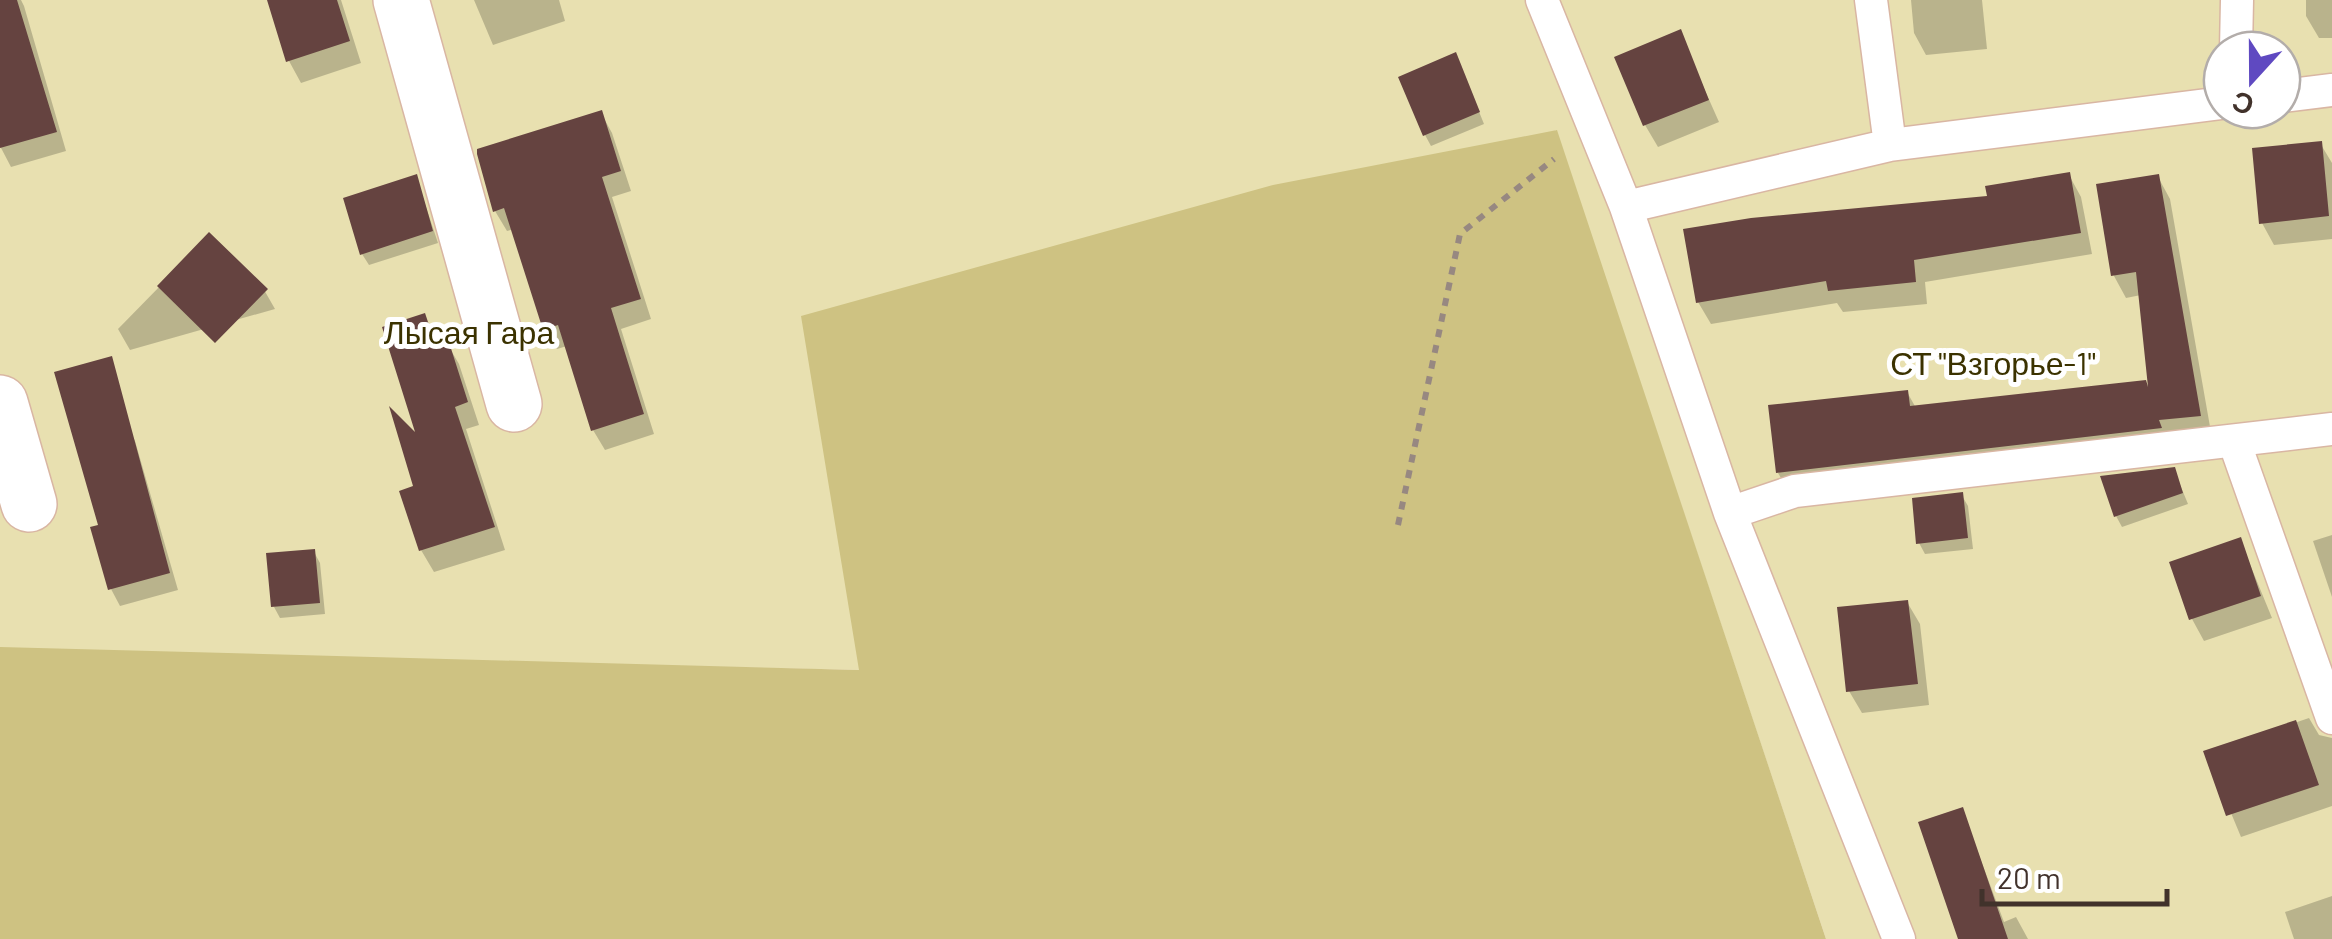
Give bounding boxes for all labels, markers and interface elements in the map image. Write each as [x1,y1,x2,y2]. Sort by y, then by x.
north arrow [2202,30,2302,130]
text: С [2227,85,2258,124]
park label: Лысая Гара [384,312,554,351]
park label: СТ "Взгорье-1" [1890,343,2096,382]
scale bar [1982,844,2167,906]
text: 20 m [1997,859,2061,895]

